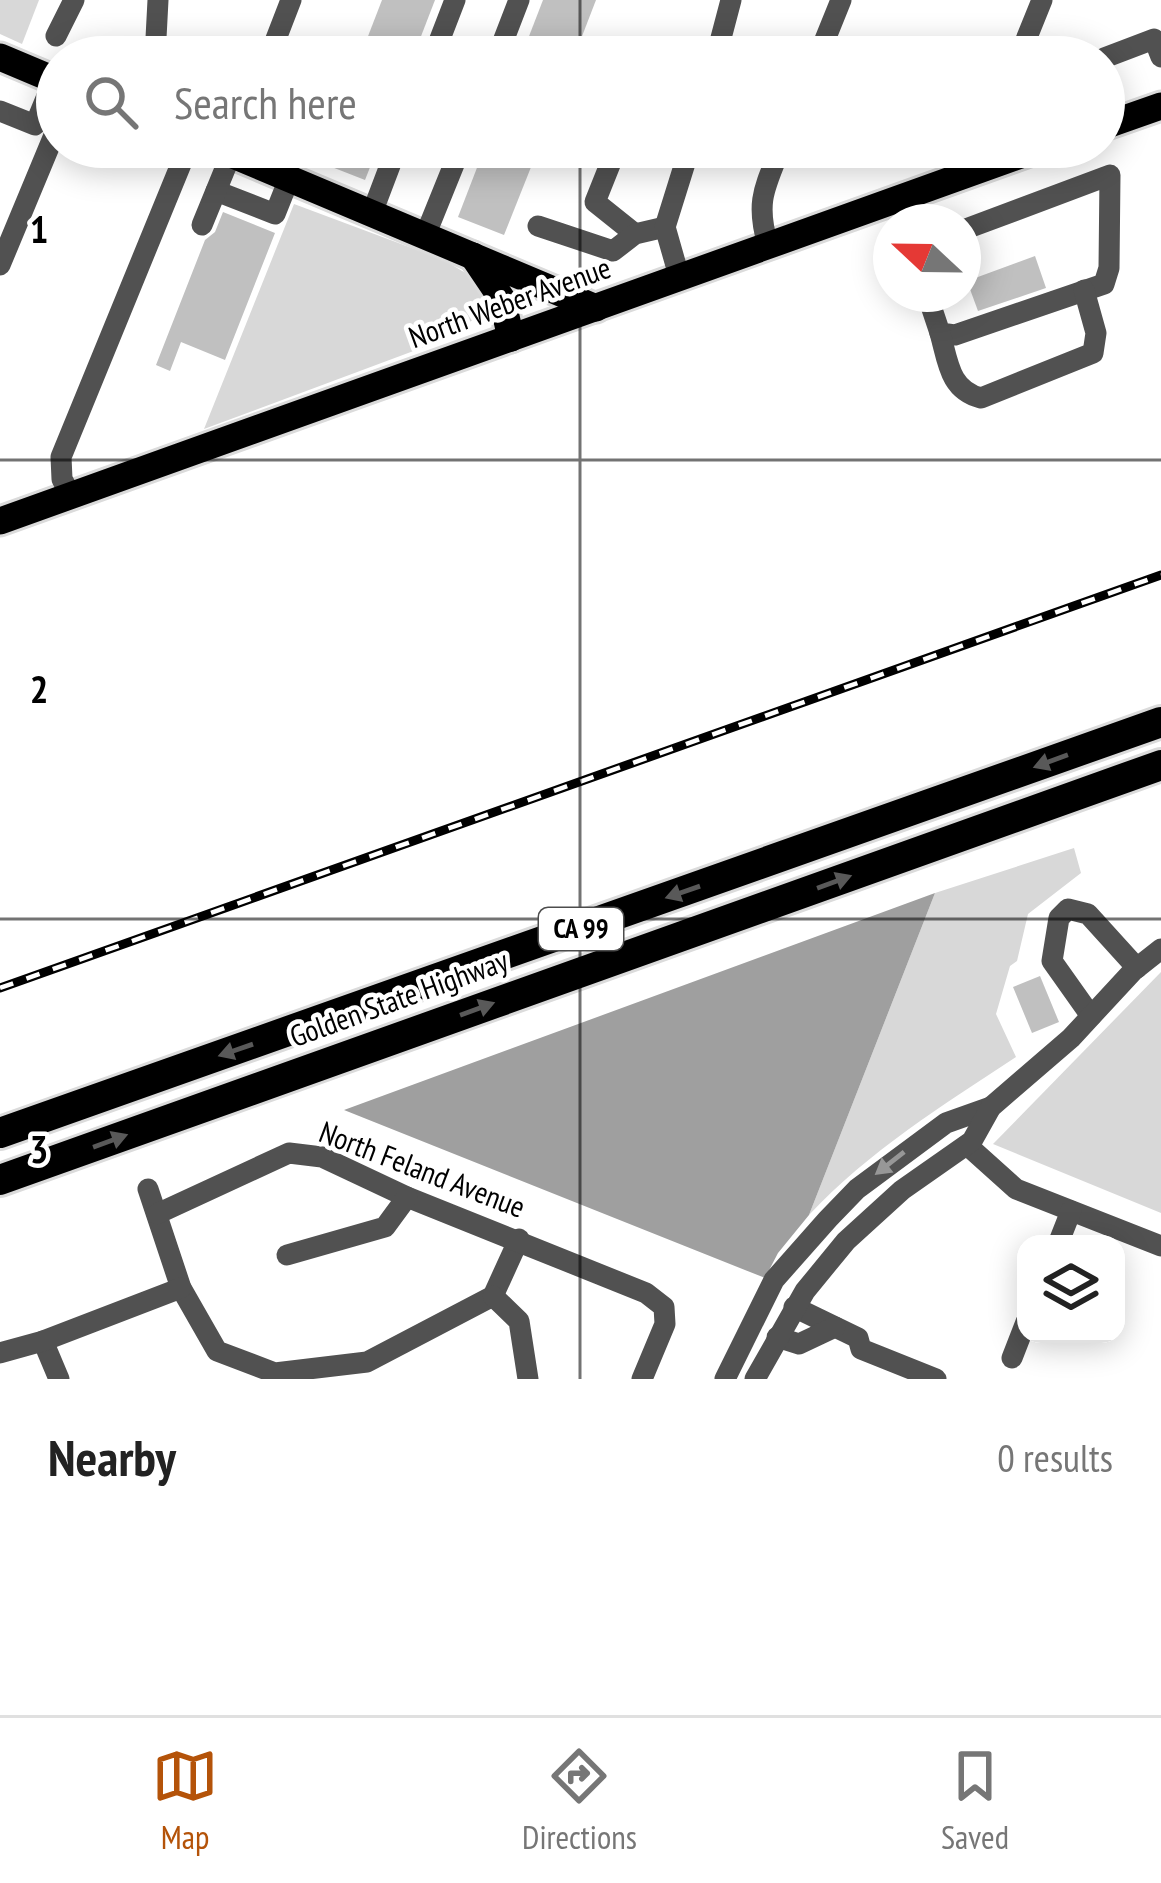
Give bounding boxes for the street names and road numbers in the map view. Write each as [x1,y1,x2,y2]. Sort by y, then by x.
street label: North Weber Avenue [403,247,616,356]
road number: CA 99 [539,908,623,950]
street label: Golden State Highway [284,940,514,1055]
street label: North Feland Avenue [314,1111,531,1226]

